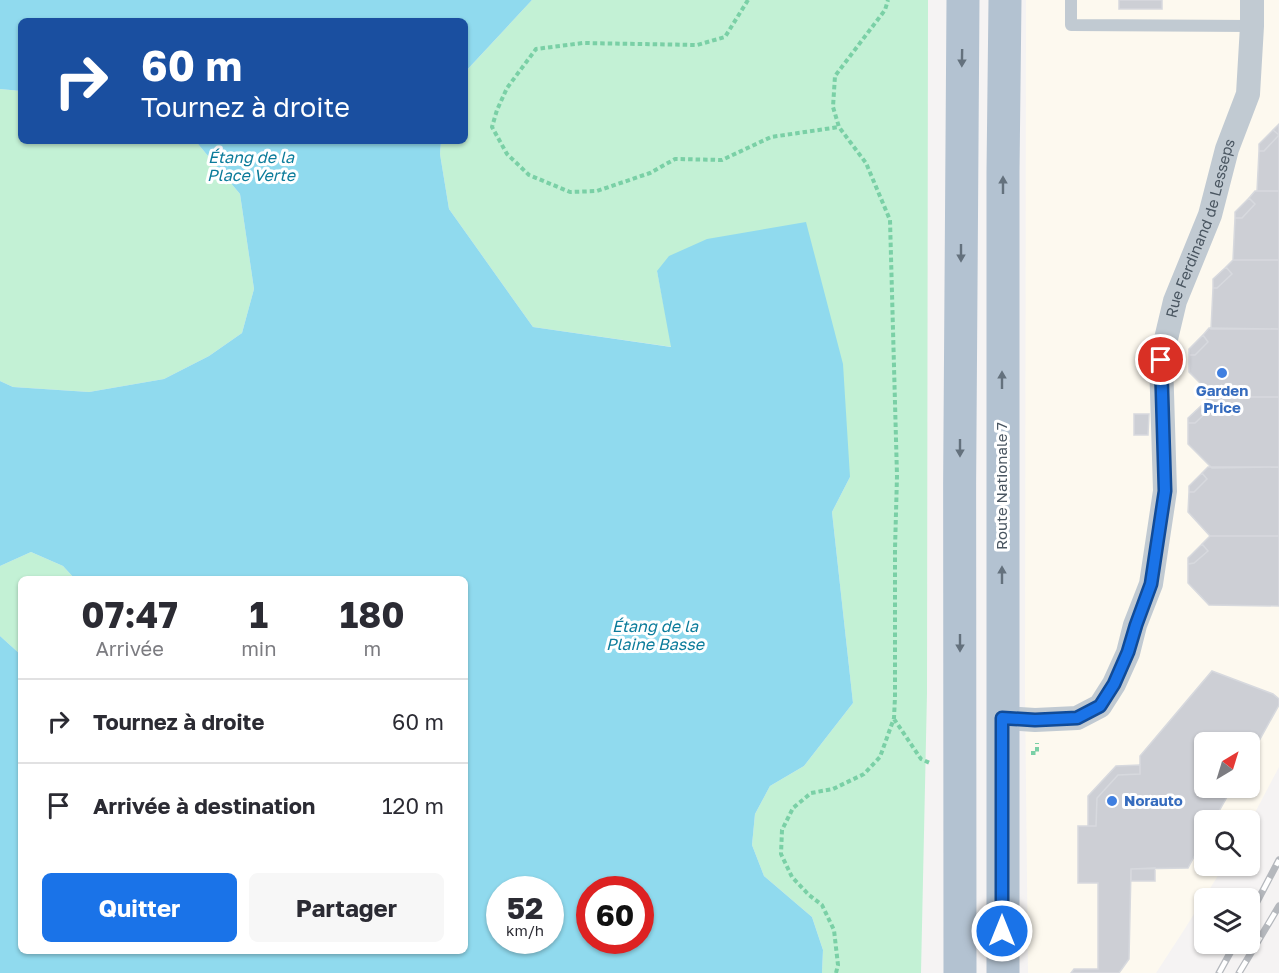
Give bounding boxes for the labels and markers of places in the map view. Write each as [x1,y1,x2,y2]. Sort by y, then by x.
pin [1135,334,1186,385]
marker: Garden Price [1215,366,1229,380]
place label: Garden Price [1196,381,1248,416]
place label: Norauto [1124,791,1183,809]
marker: Norauto [1105,794,1119,808]

